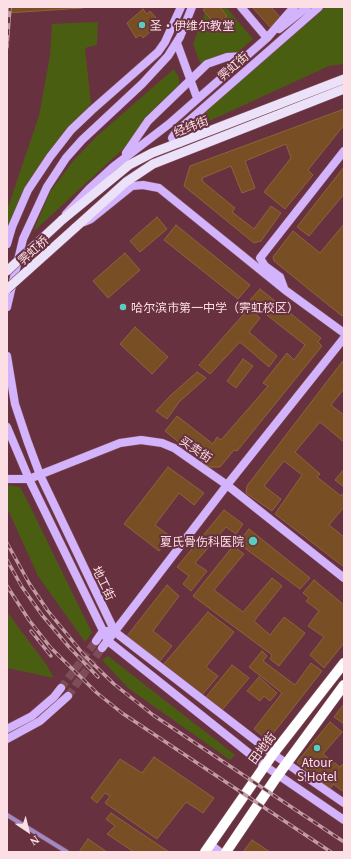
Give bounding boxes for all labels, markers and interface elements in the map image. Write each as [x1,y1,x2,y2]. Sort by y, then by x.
place label: 圣·伊维尔教堂 [150,18,234,32]
marker: 圣·伊维尔教堂 [137,20,147,30]
street label: 霁虹街 [215,49,251,83]
street label: 经纬街 [172,113,210,139]
street label: 霁虹桥 [15,233,51,267]
place label: 哈尔滨市第一中学（霁虹校区） [131,300,299,314]
marker: 哈尔滨市第一中学（霁虹校区） [118,302,128,312]
street label: 买卖街 [177,433,215,465]
place label: 夏氏骨伤科医院 [160,534,244,548]
marker: 夏氏骨伤科医院 [247,535,259,547]
street label: 地工街 [90,564,118,602]
street label: 田地街 [245,729,279,767]
marker: Atour S Hotel [312,743,322,753]
place label: Atour S Hotel [297,755,337,783]
north arrow [8,811,48,851]
text: N [28,834,42,848]

